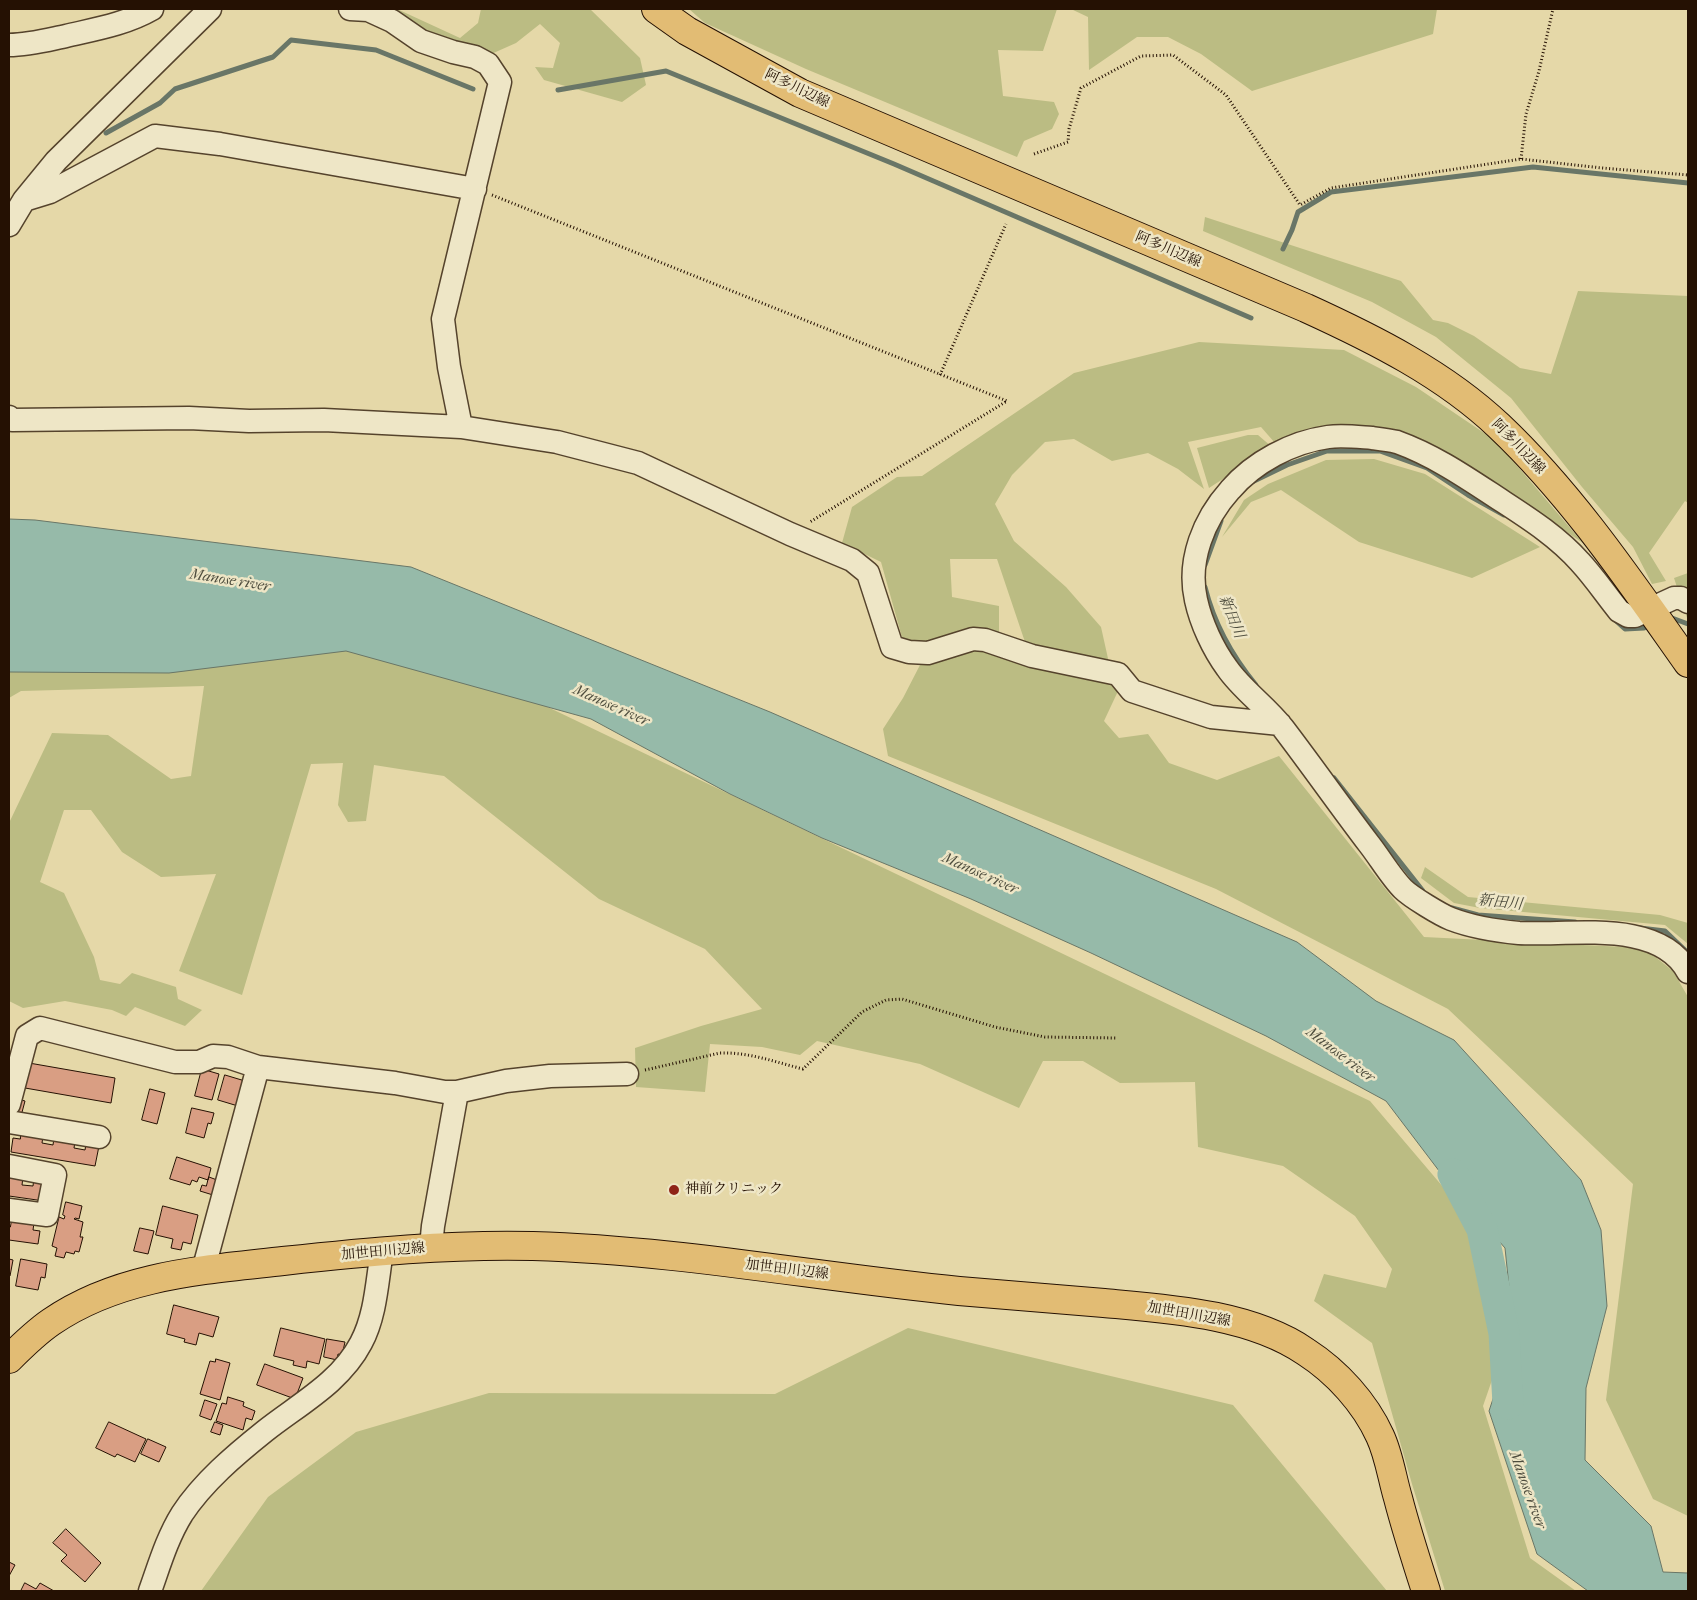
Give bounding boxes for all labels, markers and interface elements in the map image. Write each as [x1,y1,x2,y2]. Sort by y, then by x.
street label: 阿多川辺線 [762,66,832,112]
street label: 阿多川辺線 [1133,229,1203,271]
street label: 阿多川辺線 [1488,416,1548,478]
water label: Manose river [188,566,272,596]
water label: 新田川 [1214,593,1248,641]
water label: Manose river [570,681,652,731]
water label: Manose river [939,849,1021,899]
water label: 新田川 [1477,892,1523,914]
water label: Manose river [1302,1023,1378,1087]
place label: 神前クリニック [685,1182,783,1198]
marker: 神前クリニック [667,1183,681,1197]
street label: 加世田川辺線 [340,1240,426,1264]
street label: 加世田川辺線 [744,1257,830,1283]
street label: 加世田川辺線 [1146,1299,1232,1331]
water label: Manose river [1505,1449,1549,1531]

